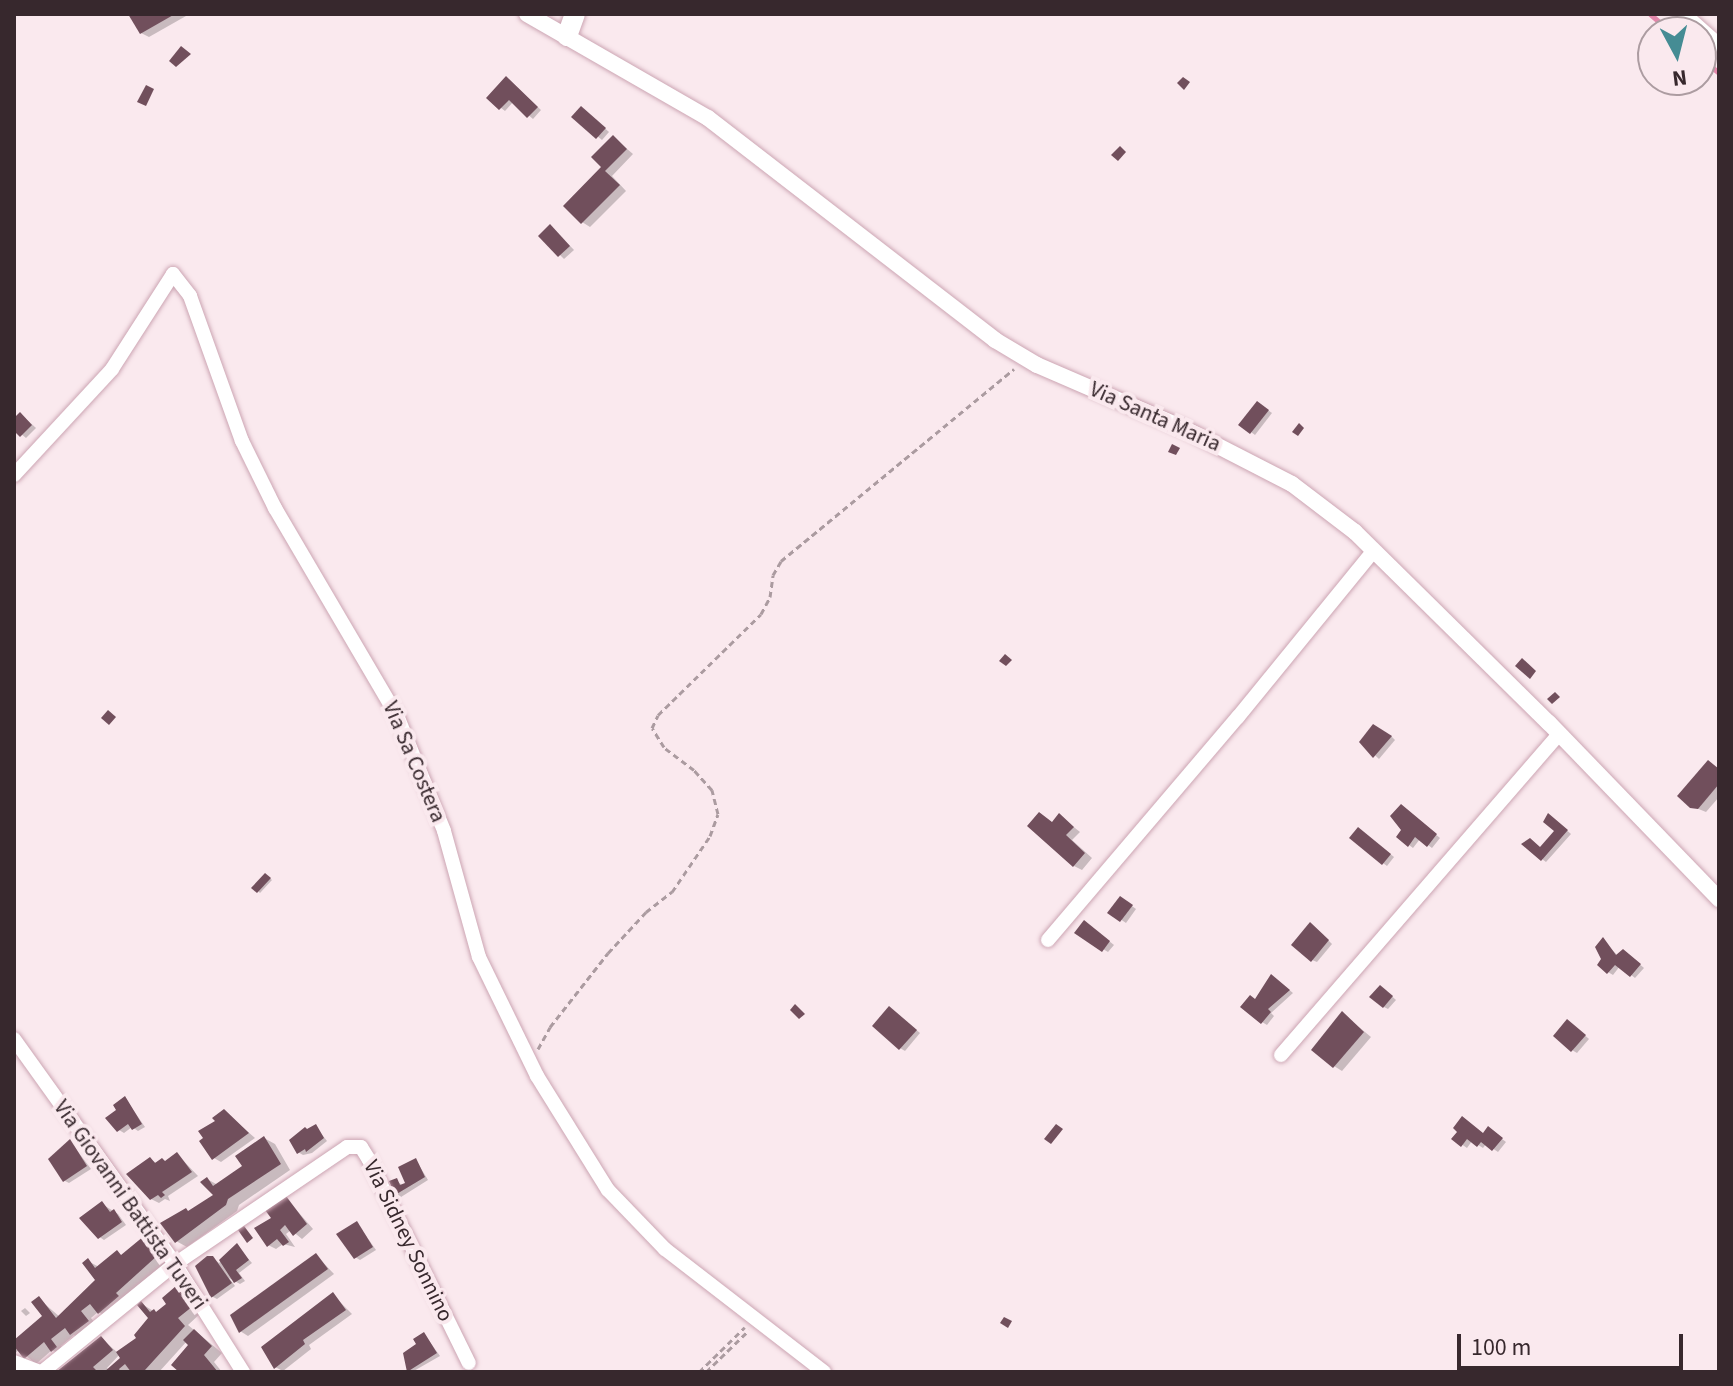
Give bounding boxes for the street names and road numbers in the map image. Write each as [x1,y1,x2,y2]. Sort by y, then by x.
street label: Via Santa Maria [1085,376,1225,458]
street label: Via Sa Costera [377,698,451,826]
street label: Via Giovanni Battista Tuveri [48,1095,212,1315]
street label: Via Sidney Sonnino [357,1156,459,1326]

